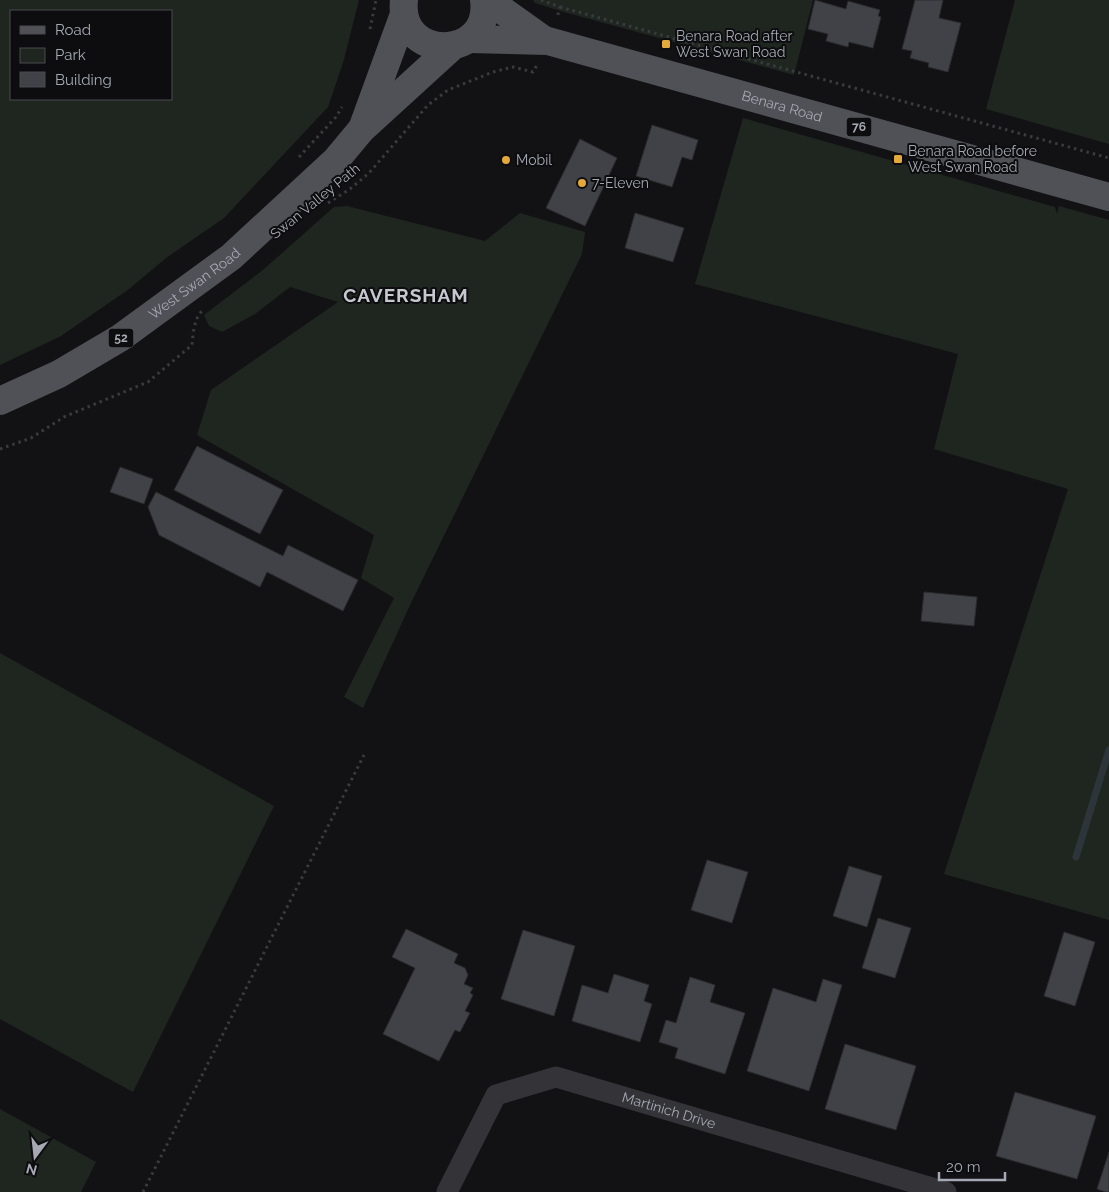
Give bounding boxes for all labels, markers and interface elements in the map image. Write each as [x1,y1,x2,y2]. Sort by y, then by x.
legend [10,10,172,100]
text: Road [55,21,91,39]
place label: Benara Road after West Swan Road [676,28,793,60]
marker: Benara Road after West Swan Road [660,38,672,50]
text: Park [55,46,86,64]
text: Building [55,71,112,89]
street label: Benara Road [740,87,824,125]
road number: 76 [846,118,872,136]
place label: Benara Road before West Swan Road [908,143,1037,175]
place label: Mobil [516,152,552,168]
marker: Benara Road before West Swan Road [892,153,904,165]
marker: Mobil [500,154,512,166]
street label: Swan Valley Path [267,160,363,242]
place label: 7-Eleven [592,175,649,191]
marker: 7-Eleven [576,177,588,189]
street label: West Swan Road [146,245,243,322]
district label: CAVERSHAM [343,284,469,306]
road number: 52 [108,328,134,348]
street label: Martinich Drive [620,1089,717,1132]
north arrow [10,1132,60,1182]
scale bar [939,1150,1005,1182]
text: 20 m [946,1158,981,1176]
text: N [24,1160,39,1179]

